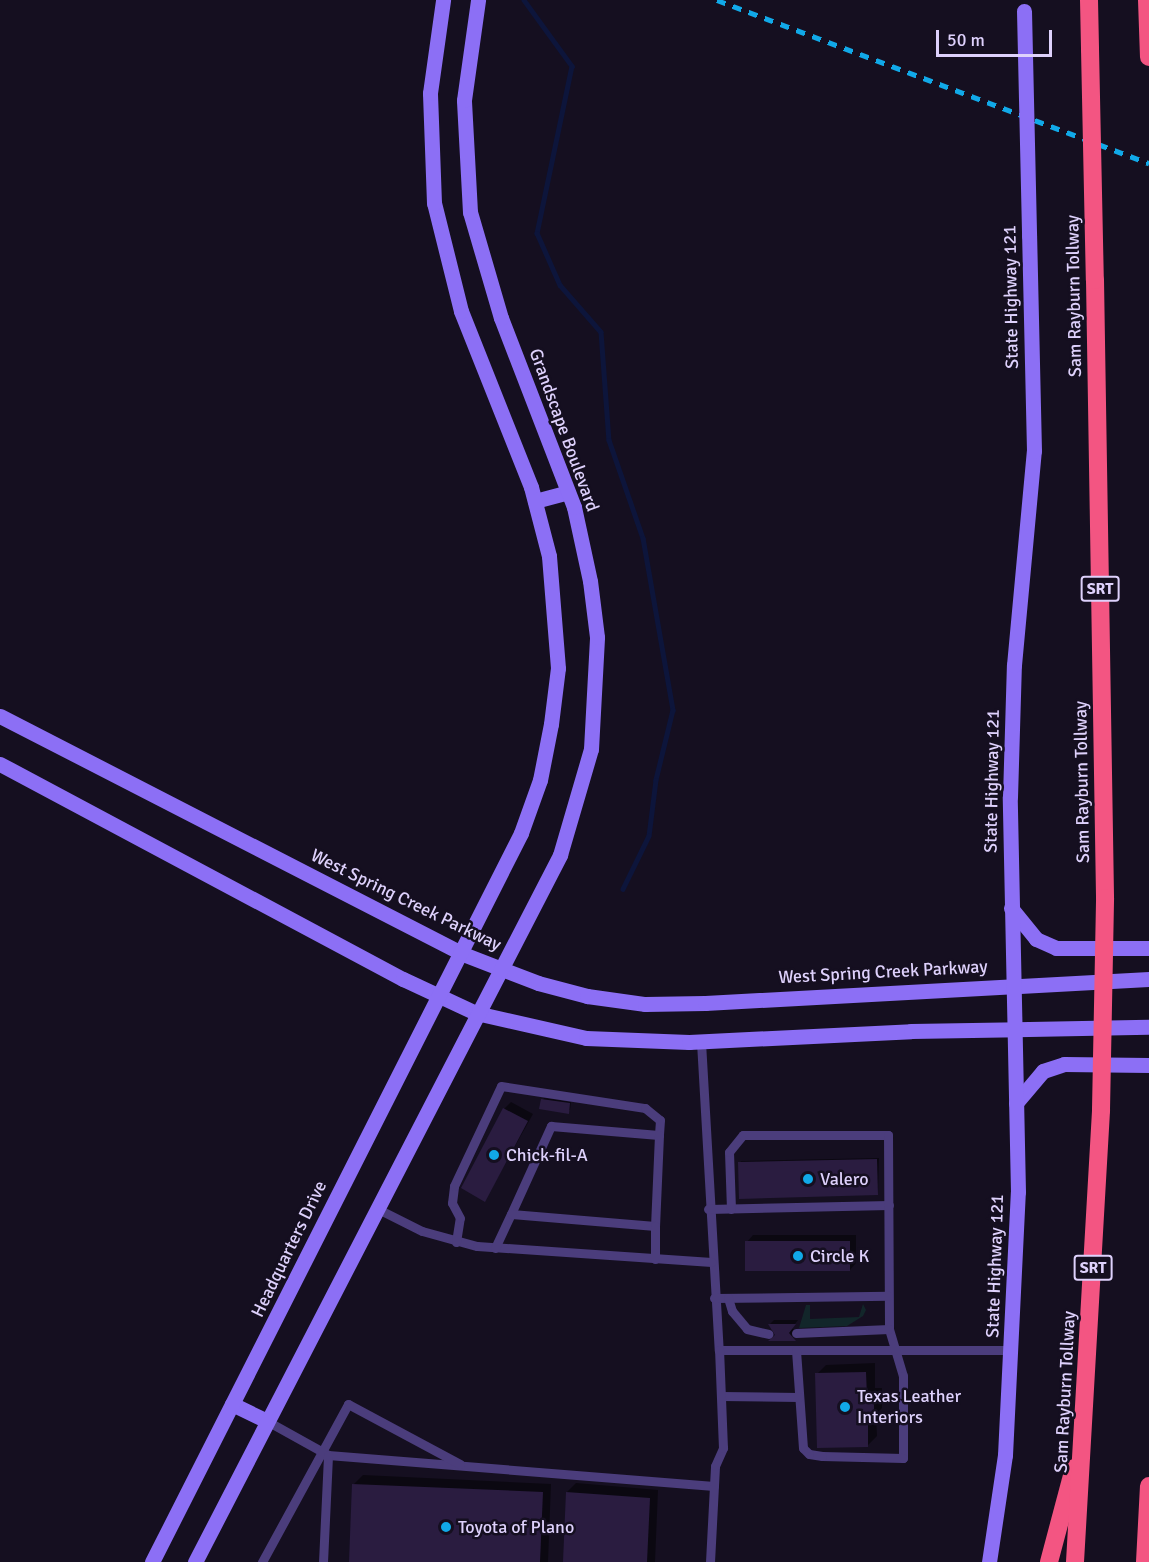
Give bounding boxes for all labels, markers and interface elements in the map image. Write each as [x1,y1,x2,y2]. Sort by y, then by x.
scale bar [939,18,1054,56]
text: 50 m [947,29,985,51]
street label: Sam Rayburn Tollway [1062,215,1086,377]
street label: State Highway 121 [999,225,1023,369]
street label: Grandscape Boulevard [524,346,604,514]
road number: SRT [1080,576,1120,602]
street label: Sam Rayburn Tollway [1070,701,1094,863]
street label: State Highway 121 [980,709,1004,853]
street label: West Spring Creek Parkway [307,844,505,956]
street label: West Spring Creek Parkway [778,956,988,988]
place label: Chick-fil-A [506,1144,588,1166]
marker: Chick-fil-A [487,1148,501,1162]
place label: Valero [820,1168,869,1190]
marker: Valero [801,1172,815,1186]
street label: Headquarters Drive [247,1177,331,1321]
street label: State Highway 121 [982,1194,1008,1338]
place label: Circle K [810,1245,869,1267]
marker: Circle K [791,1249,805,1263]
road number: SRT [1074,1255,1112,1281]
street label: Sam Rayburn Tollway [1050,1310,1080,1474]
place label: Texas Leather Interiors [857,1386,961,1428]
marker: Texas Leather Interiors [838,1400,852,1414]
place label: Toyota of Plano [458,1516,574,1538]
marker: Toyota of Plano [439,1520,453,1534]

